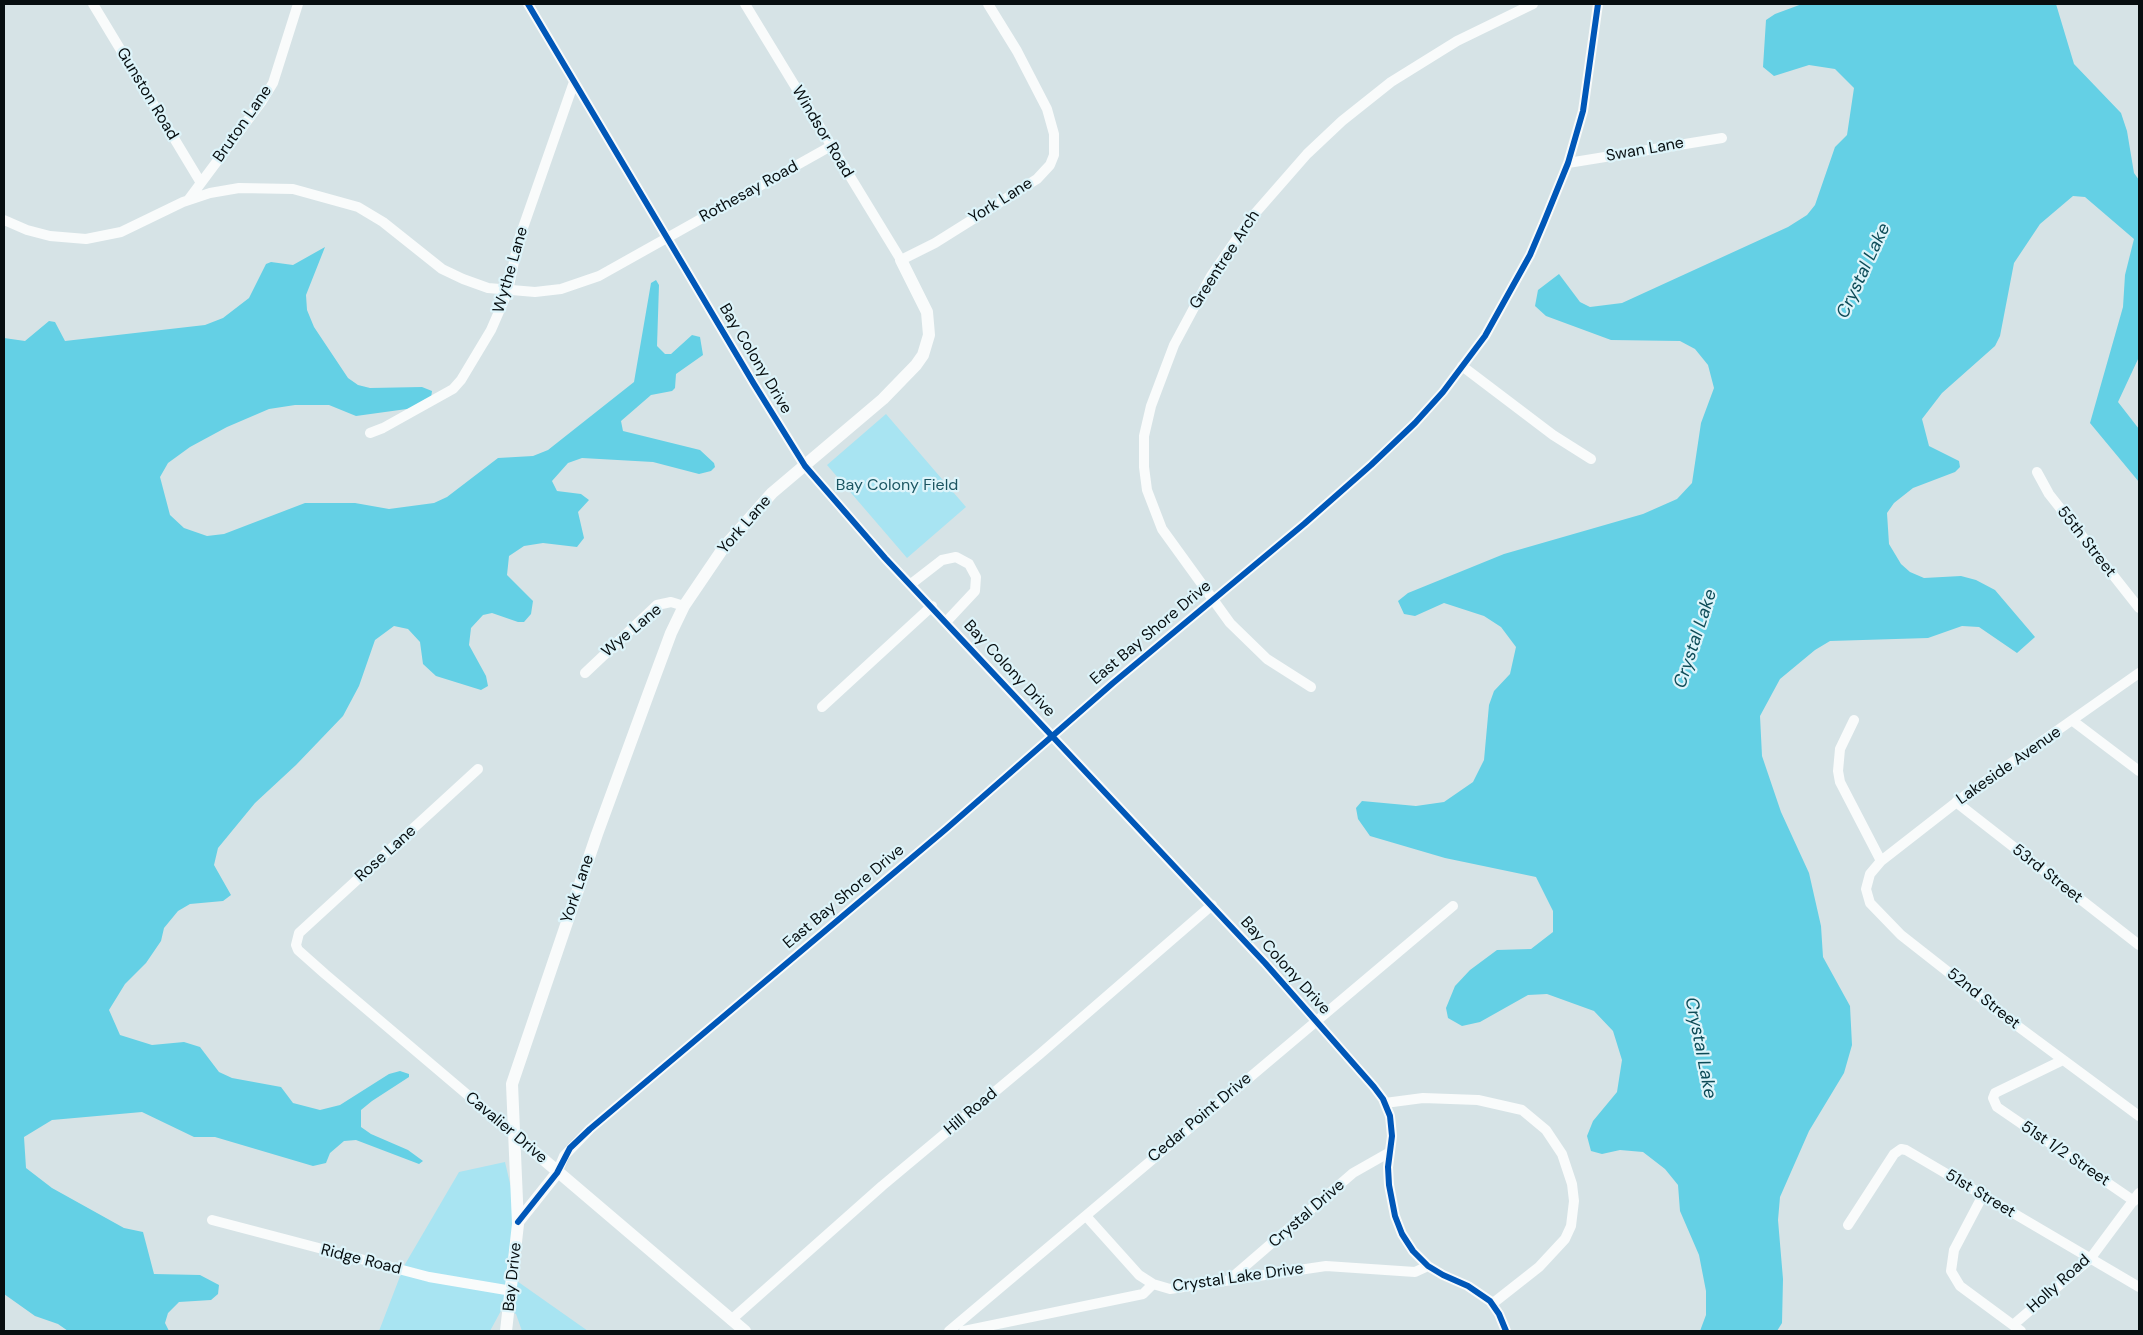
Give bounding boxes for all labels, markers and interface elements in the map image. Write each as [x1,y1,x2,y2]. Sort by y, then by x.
street label: Gunston Road [112,44,182,144]
street label: Bruton Lane [210,82,276,166]
street label: Windsor Road [787,83,857,181]
street label: Swan Lane [1605,134,1685,166]
street label: Rothesay Road [696,157,802,227]
street label: York Lane [966,174,1036,228]
street label: Greentree Arch [1186,207,1264,313]
water label: Crystal Lake [1833,220,1895,322]
street label: Wythe Lane [490,225,532,315]
street label: Bay Colony Drive [715,300,795,418]
park label: Bay Colony Field [836,476,958,496]
street label: York Lane [714,492,776,558]
street label: 55th Street [2052,503,2120,581]
street label: East Bay Shore Drive [1087,577,1215,689]
water label: Crystal Lake [1670,587,1722,691]
street label: Wye Lane [598,600,666,662]
street label: Bay Colony Drive [959,617,1059,721]
street label: Lakeside Avenue [1953,723,2065,809]
street label: Rose Lane [352,822,420,886]
street label: 53rd Street [2008,840,2086,908]
street label: East Bay Shore Drive [780,841,908,953]
street label: York Lane [557,852,599,926]
street label: Bay Colony Drive [1236,913,1334,1019]
street label: 52nd Street [1943,964,2023,1034]
water label: Crystal Lake [1680,996,1720,1100]
street label: Cedar Point Drive [1144,1069,1256,1167]
street label: Hill Road [941,1084,1001,1140]
street label: Cavalier Drive [461,1088,551,1168]
street label: 51st 1/2 Street [2017,1117,2113,1191]
street label: 51st Street [1941,1166,2019,1222]
street label: Crystal Drive [1265,1176,1349,1252]
street label: Ridge Road [319,1241,403,1279]
street label: Bay Drive [500,1242,526,1312]
street label: Holly Road [2024,1251,2094,1317]
street label: Crystal Lake Drive [1171,1259,1305,1297]

